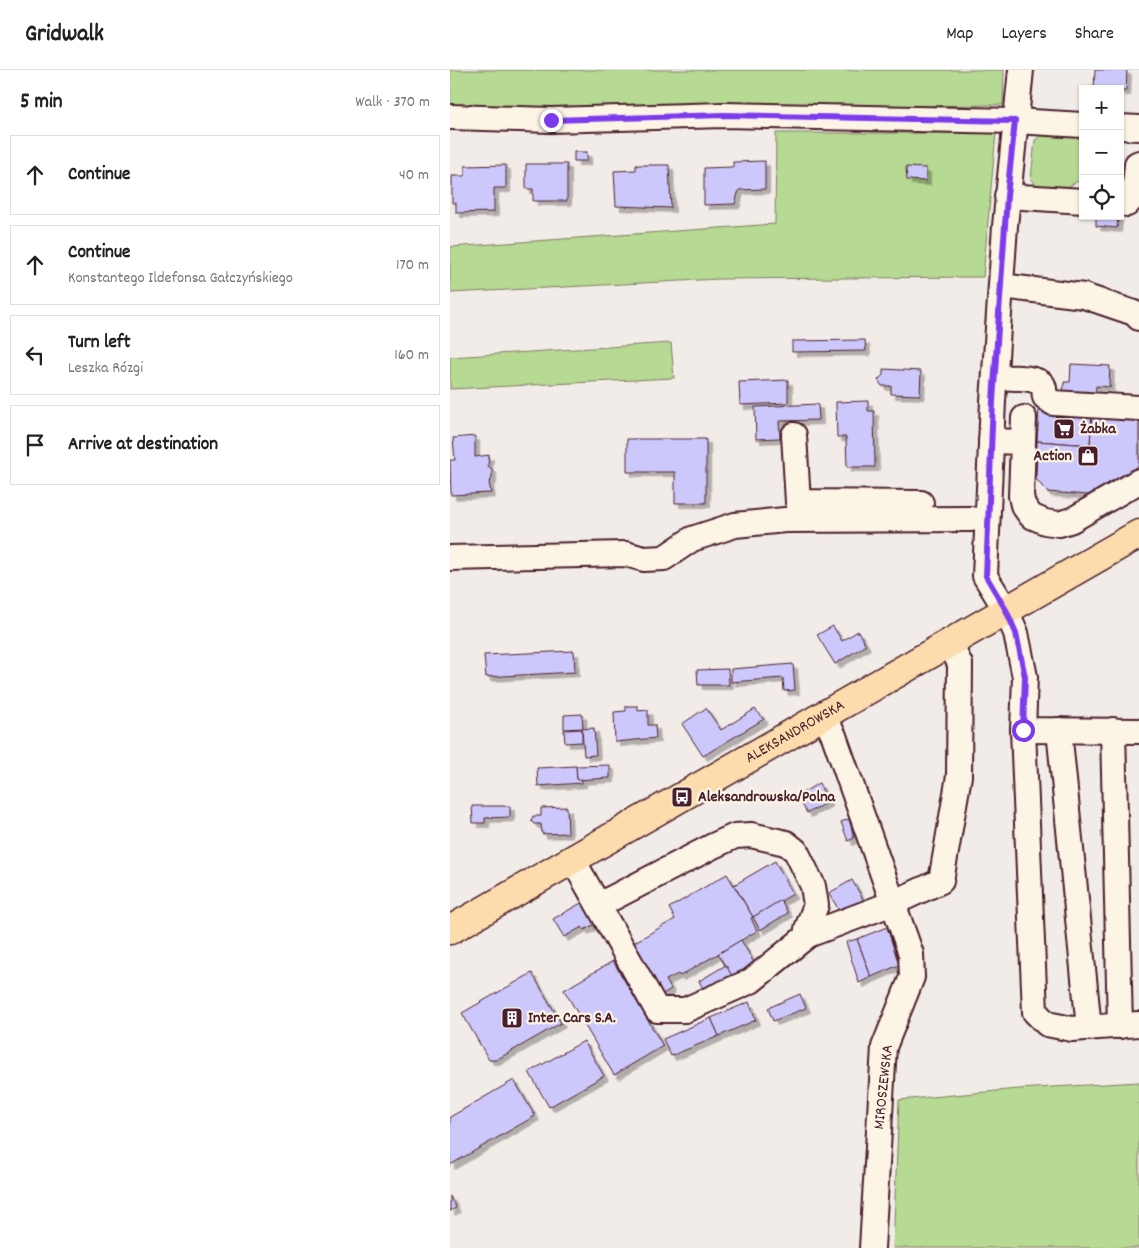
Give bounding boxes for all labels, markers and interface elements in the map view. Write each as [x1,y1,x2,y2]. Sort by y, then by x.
text: Gridwalk [25,18,104,52]
text: Map [946,22,973,47]
text: Layers [1001,22,1047,47]
text: Share [1075,22,1114,47]
map controls [1079,85,1124,220]
button: + [1079,85,1124,130]
text: 5 min [20,88,63,118]
text: Walk · 370 m [355,91,430,114]
route end [540,109,563,132]
button: − [1079,130,1124,175]
icon: ahead [21,161,49,189]
text: Continue [68,162,130,189]
text: 40 m [399,164,429,187]
button: locate [1079,175,1124,220]
text: Continue [68,240,130,267]
icon: ahead [21,251,49,279]
text: 170 m [396,254,429,277]
text: Konstantego Ildefonsa Gałczyńskiego [68,267,293,290]
text: Turn left [68,330,131,357]
icon: left [21,341,49,369]
text: 160 m [394,344,429,367]
text: Leszka Rózgi [68,357,143,380]
supermarket icon: Żabka [1052,417,1076,441]
place label: Żabka [1080,418,1117,441]
icon: arrive [21,431,49,459]
text: Arrive at destination [68,432,218,459]
shop icon: Action [1076,444,1100,468]
place label: Action [1033,445,1072,468]
street label: ALEKSANDROWSKA [741,694,849,769]
route start [1012,719,1035,742]
bus stop icon: Aleksandrowska/Polna [670,785,694,809]
place label: Aleksandrowska/Polna [698,786,837,809]
building icon: Inter Cars S.A. [500,1006,524,1030]
place label: Inter Cars S.A. [528,1007,616,1030]
street label: MIROSZEWSKA [868,1043,900,1131]

